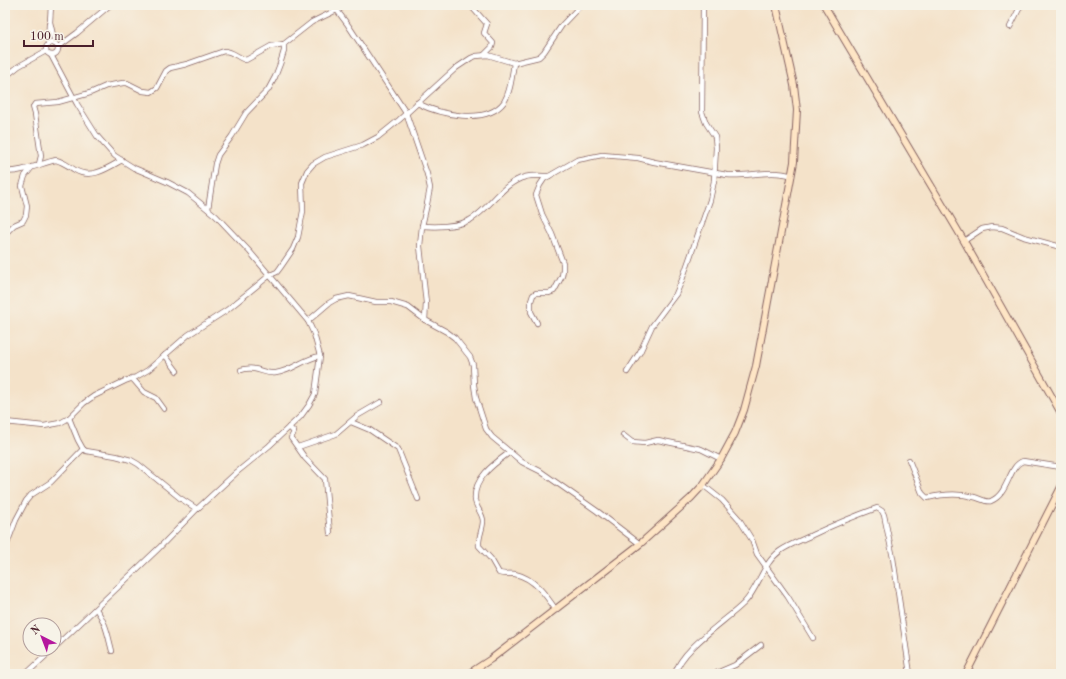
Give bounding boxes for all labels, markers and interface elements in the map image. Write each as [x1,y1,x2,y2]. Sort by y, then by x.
scale bar [24,22,93,48]
text: 100 m [30,31,64,43]
north arrow [22,617,62,657]
text: N [30,623,44,638]

